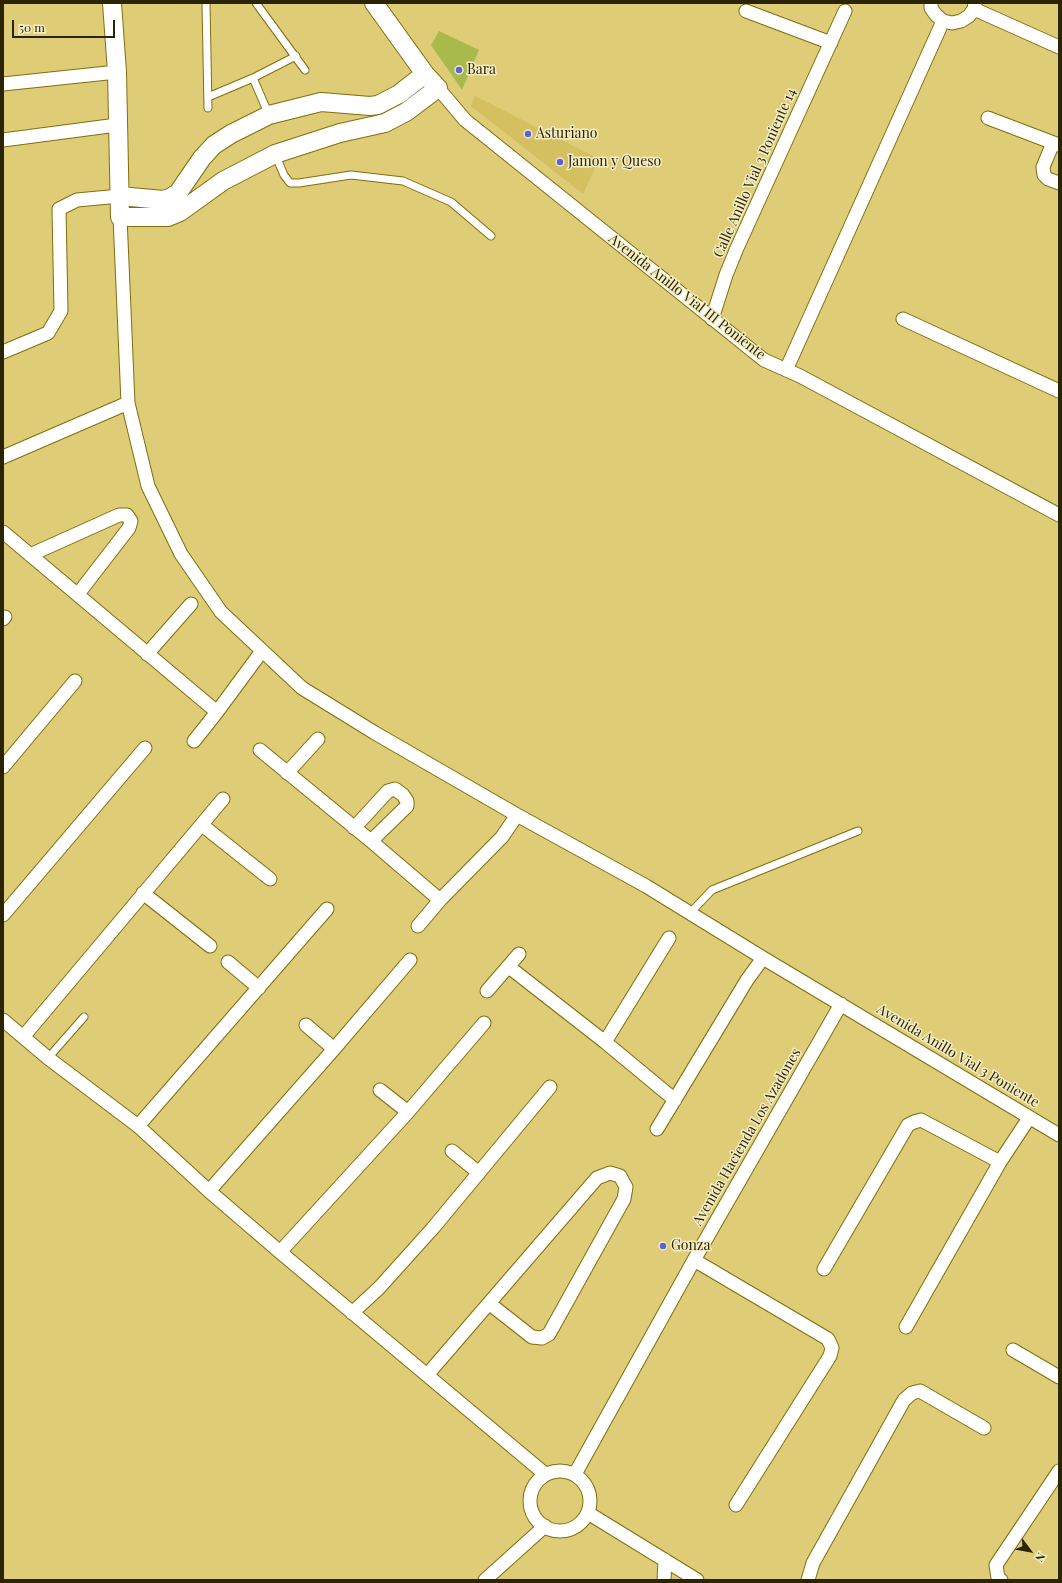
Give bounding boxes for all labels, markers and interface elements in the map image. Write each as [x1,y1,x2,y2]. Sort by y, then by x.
scale bar [14,12,117,38]
text: 50 m [19,19,45,35]
place label: Bara [467,62,496,78]
marker: Bara [454,65,464,75]
street label: Calle Anillo Vial 3 Poniente 14 [710,86,800,260]
place label: Asturiano [536,126,598,142]
marker: Asturiano [523,129,533,139]
place label: Jamon y Queso [568,154,661,170]
marker: Jamon y Queso [555,157,565,167]
street label: Avenida Anillo Vial III Poniente [605,231,769,363]
street label: Avenida Anillo Vial 3 Poniente [874,1001,1042,1111]
street label: Avenida Hacienda Los Azadones [689,1045,805,1229]
place label: Gonza [671,1238,711,1254]
marker: Gonza [658,1241,668,1251]
north arrow [1010,1531,1050,1571]
text: N [1032,1550,1049,1565]

